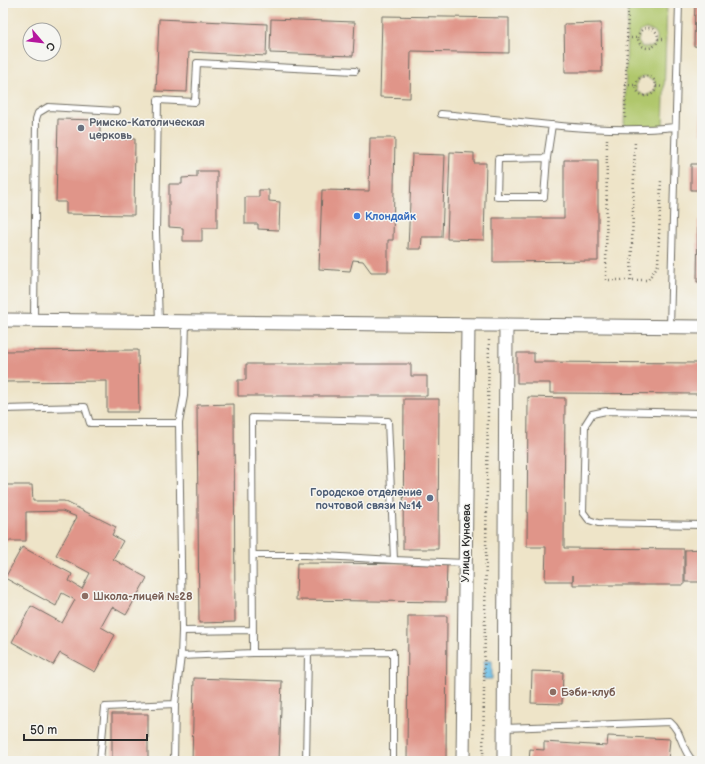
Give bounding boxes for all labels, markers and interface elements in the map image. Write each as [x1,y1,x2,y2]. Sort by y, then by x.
north arrow [22,22,62,62]
text: С [43,40,58,53]
place label: Римско-Католическая церковь [89,116,205,142]
marker: Римско-Католическая церковь [76,123,86,133]
place label: Клондайк [365,210,416,223]
marker: Клондайк [352,211,362,221]
place label: Городское отделение почтовой связи №14 [310,486,423,512]
marker: Городское отделение почтовой связи №14 [425,493,435,503]
street label: Улица Кунаева [459,503,473,583]
place label: Школа-лицей №28 [93,590,193,603]
marker: Школа-лицей №28 [80,591,90,601]
place label: Бэби-клуб [561,686,616,699]
marker: Бэби-клуб [548,687,558,697]
scale bar [24,716,147,742]
text: 50 m [30,723,57,738]

